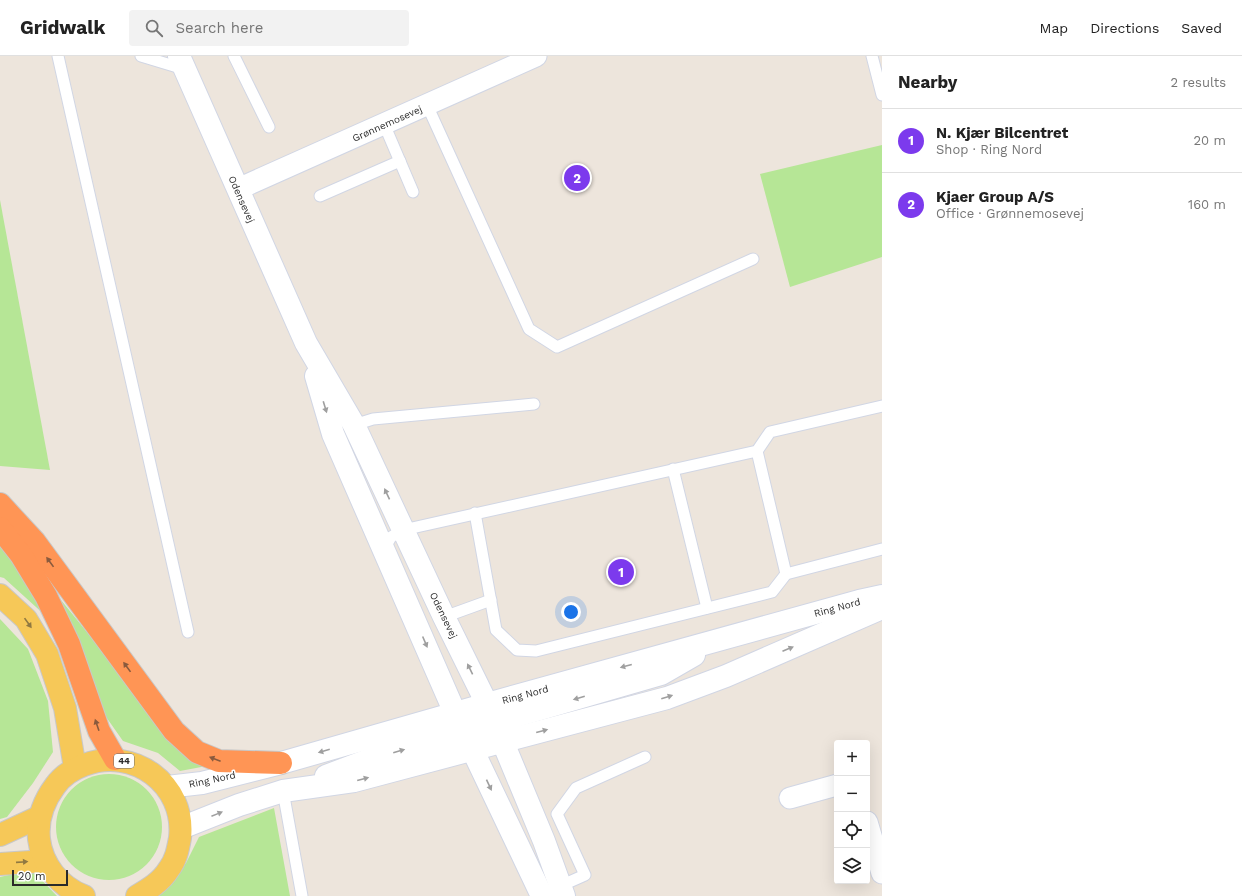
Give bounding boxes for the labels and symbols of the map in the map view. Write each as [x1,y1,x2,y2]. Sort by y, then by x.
street label: Grønnemosevej [351,103,424,144]
pin: 2 [564,163,590,193]
street label: Odensevej [226,174,257,224]
one-way arrow [322,401,328,413]
one-way arrow [384,489,390,500]
one-way arrow [46,557,54,567]
pin: 1 [608,557,634,587]
street label: Odensevej [428,590,460,640]
street label: Ring Nord [813,596,862,619]
your location [561,602,581,622]
one-way arrow [24,617,32,628]
one-way arrow [422,637,428,648]
one-way arrow [782,646,794,652]
one-way arrow [122,661,131,672]
one-way arrow [467,663,473,675]
one-way arrow [620,663,632,669]
street label: Ring Nord [501,683,550,706]
one-way arrow [661,694,673,700]
one-way arrow [573,695,585,701]
one-way arrow [93,719,99,731]
one-way arrow [536,728,548,734]
one-way arrow [318,748,330,754]
one-way arrow [393,748,405,754]
road number: 44 [114,754,134,768]
one-way arrow [208,756,220,762]
street label: Ring Nord [188,769,237,790]
one-way arrow [357,776,369,782]
one-way arrow [486,779,492,791]
one-way arrow [212,810,224,816]
one-way arrow [16,859,28,866]
scale bar [12,868,68,887]

